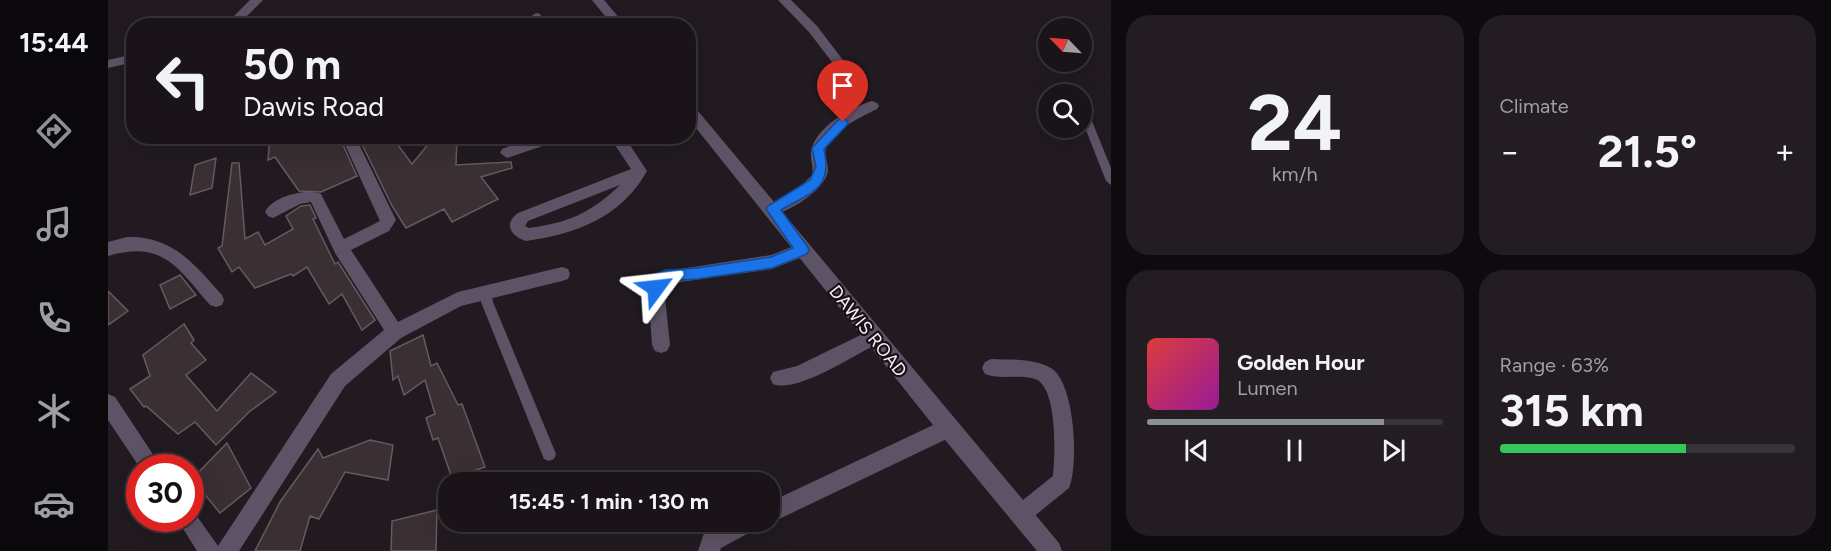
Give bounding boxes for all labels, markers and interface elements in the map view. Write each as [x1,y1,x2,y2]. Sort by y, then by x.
north arrow [1038,18,1092,72]
map controls [1038,18,1092,138]
text: 15:44 [19,26,89,59]
text: 50 m [243,39,341,90]
icon: left [144,42,222,120]
pin [817,60,868,122]
icon: arrive [826,69,859,102]
text: 24 [1247,76,1342,170]
button: search [1038,84,1092,138]
text: Dawis Road [243,90,384,123]
text: Climate [1500,94,1569,118]
icon: directions [33,110,75,152]
text: 21.5° [1598,124,1697,178]
text: − [1500,132,1520,171]
text: + [1774,132,1795,171]
text: km/h [1272,162,1318,186]
icon: music [33,203,75,245]
position arrow [624,256,688,320]
street label: DAWIS ROAD [824,281,912,381]
icon: phone [33,297,75,339]
text: Golden Hour [1237,349,1365,376]
text: Range · 63% [1500,353,1609,377]
text: Lumen [1237,376,1298,400]
text: 315 km [1500,383,1644,437]
icon: climate [33,390,75,432]
icon: previous [1180,434,1213,467]
icon: pause [1278,434,1311,467]
icon: next [1377,434,1410,467]
speed limit sign: 30 [126,454,204,532]
icon: car [33,483,75,525]
text: 15:45 · 1 min · 130 m [509,488,709,515]

